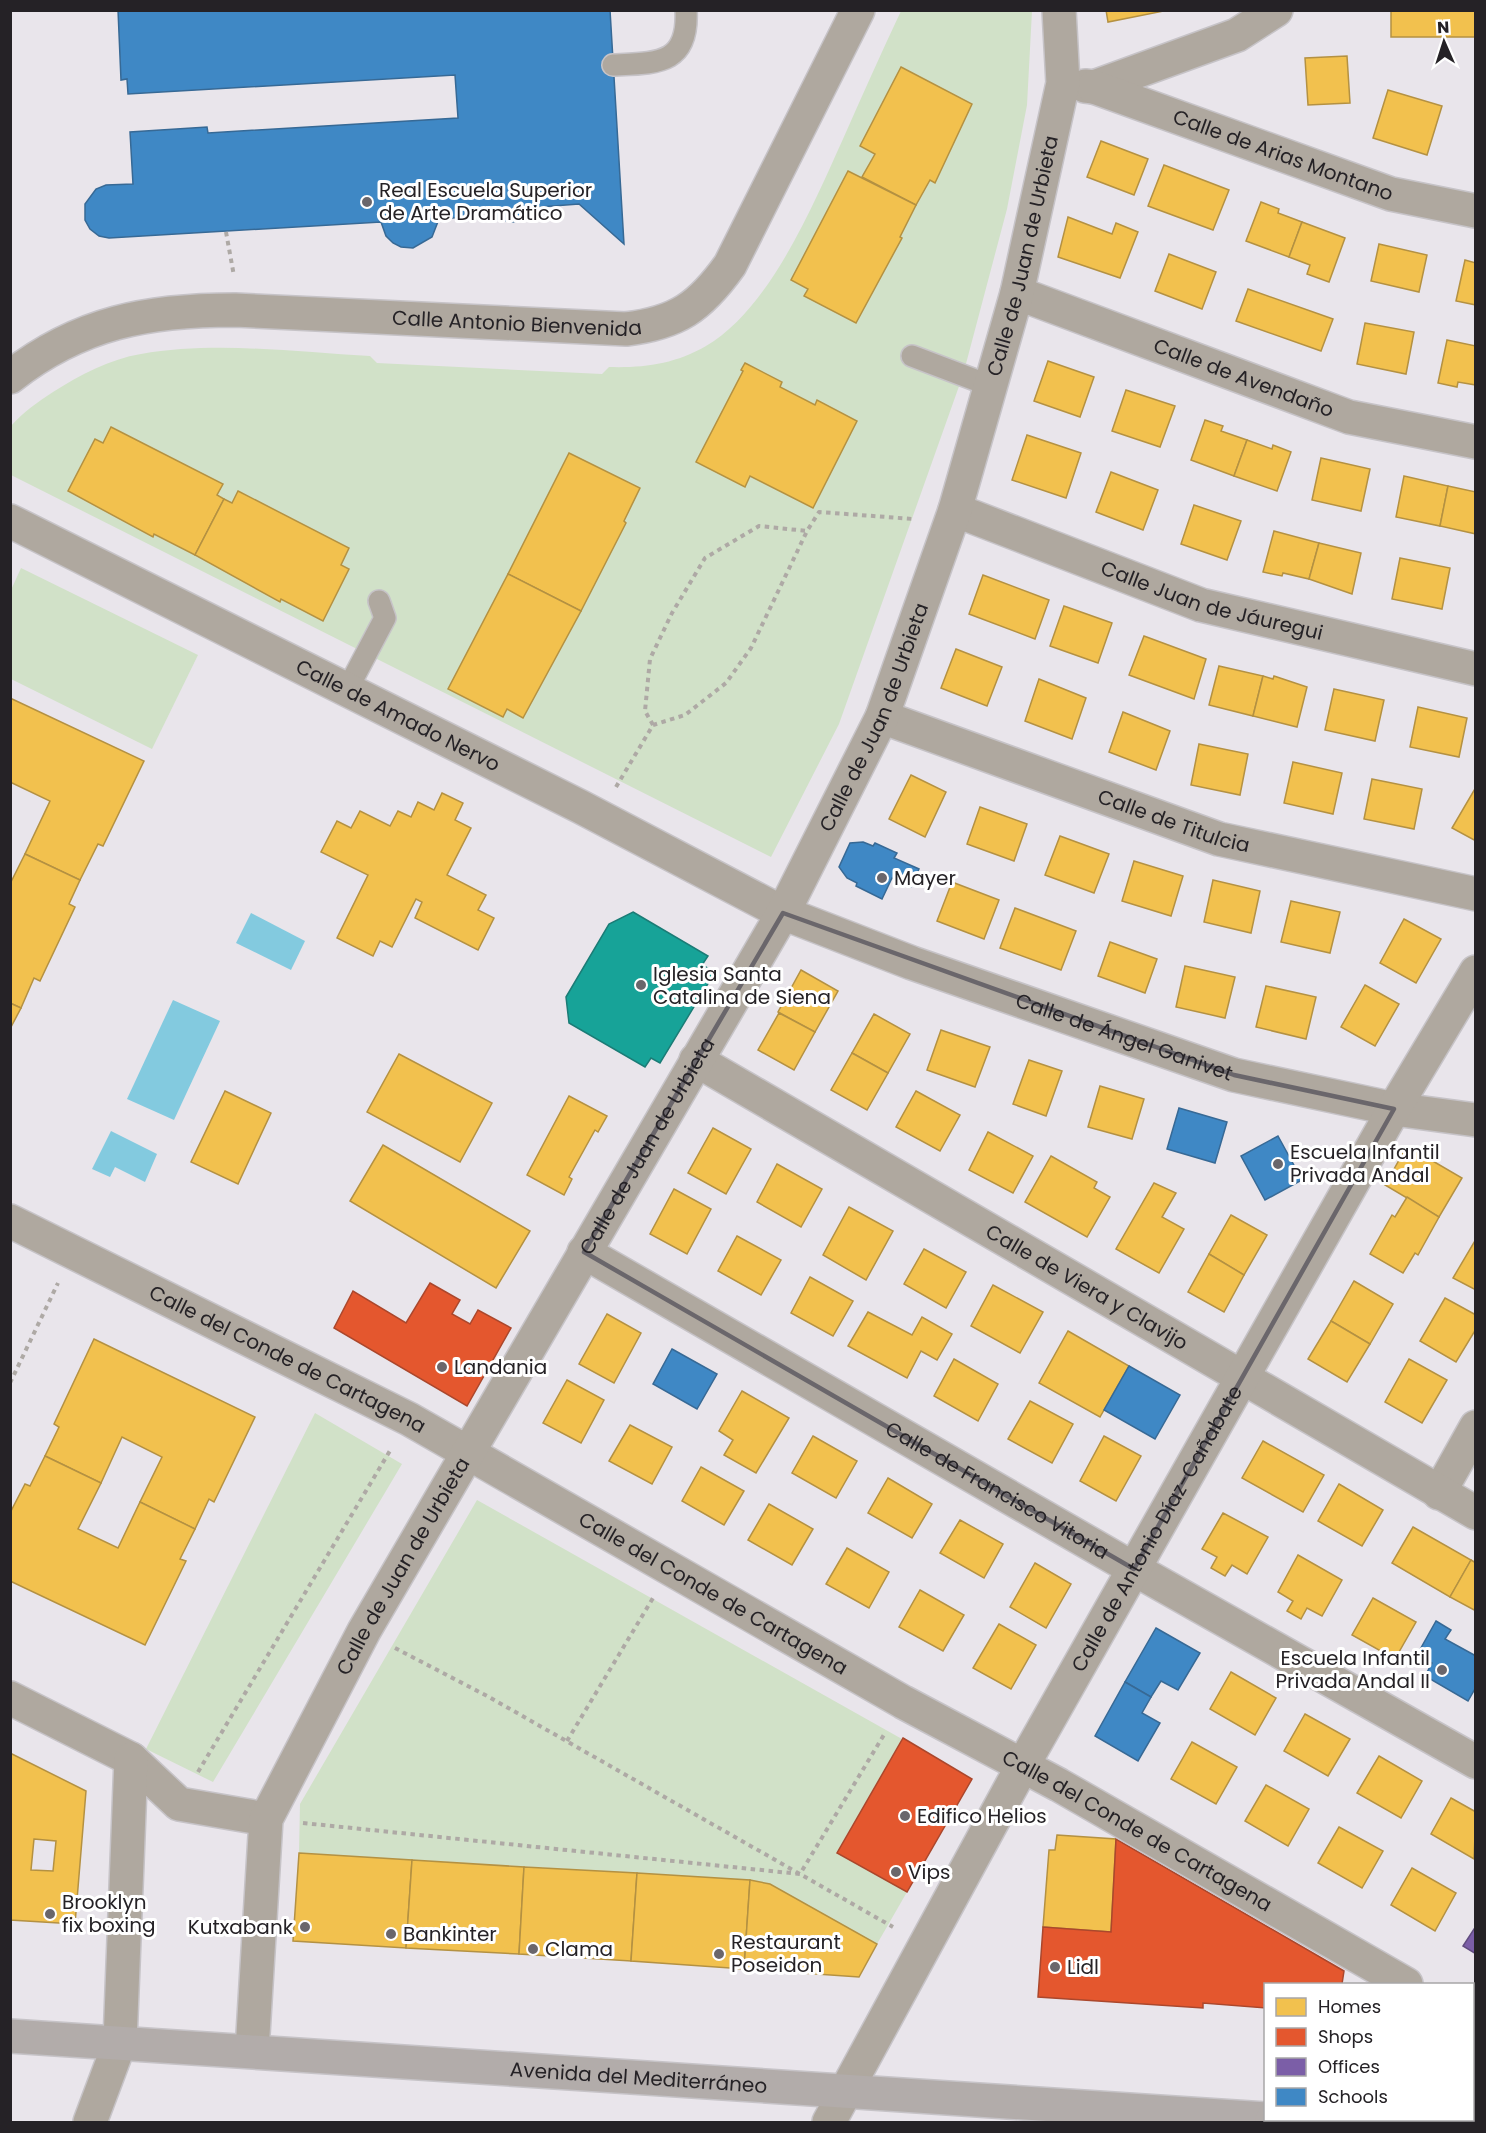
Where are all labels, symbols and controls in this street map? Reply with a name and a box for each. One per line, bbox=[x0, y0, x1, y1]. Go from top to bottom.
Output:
north arrow bbox=[1414, 12, 1474, 72]
text: N bbox=[1437, 16, 1450, 39]
street label: Calle de Arias Montano bbox=[1169, 103, 1397, 208]
street label: Calle de Juan de Urbieta bbox=[980, 133, 1065, 379]
place label: Real Escuela Superior de Arte Dramático bbox=[379, 176, 592, 227]
marker: Real Escuela Superior de Arte Dramático bbox=[360, 195, 374, 209]
street label: Calle Antonio Bienvenida bbox=[391, 304, 644, 343]
street label: Calle de Avendaño bbox=[1150, 331, 1338, 424]
street label: Calle Juan de Jáuregui bbox=[1097, 554, 1326, 647]
street label: Calle de Juan de Urbieta bbox=[812, 599, 935, 836]
street label: Calle de Amado Nervo bbox=[291, 652, 505, 778]
street label: Calle de Titulcia bbox=[1094, 782, 1252, 859]
place label: Mayer bbox=[894, 864, 956, 892]
marker: Mayer bbox=[875, 871, 889, 885]
place label: Iglesia Santa Catalina de Siena bbox=[653, 960, 831, 1011]
marker: Iglesia Santa Catalina de Siena bbox=[634, 978, 648, 992]
street label: Calle de Ángel Ganivet bbox=[1012, 986, 1237, 1087]
street label: Calle de Juan de Urbieta bbox=[573, 1032, 721, 1260]
place label: Escuela Infantil Privada Andal bbox=[1290, 1138, 1440, 1189]
marker: Escuela Infantil Privada Andal bbox=[1271, 1157, 1285, 1171]
street label: Calle de Viera y Clavijo bbox=[981, 1217, 1193, 1357]
street label: Calle del Conde de Cartagena bbox=[144, 1278, 431, 1440]
place label: Landania bbox=[454, 1353, 547, 1381]
marker: Landania bbox=[435, 1360, 449, 1374]
street label: Calle de Antonio Díaz-Cañabate bbox=[1065, 1380, 1249, 1677]
street label: Calle de Francisco Vitoria bbox=[880, 1415, 1114, 1566]
street label: Calle de Juan de Urbieta bbox=[329, 1452, 476, 1680]
street label: Calle del Conde de Cartagena bbox=[573, 1505, 853, 1681]
place label: Escuela Infantil Privada Andal II bbox=[1276, 1644, 1430, 1695]
marker: Escuela Infantil Privada Andal II bbox=[1435, 1663, 1449, 1677]
street label: Calle del Conde de Cartagena bbox=[997, 1743, 1277, 1918]
place label: Edifico Helios bbox=[917, 1802, 1047, 1830]
marker: Edifico Helios bbox=[898, 1809, 912, 1823]
place label: Vips bbox=[908, 1858, 950, 1886]
marker: Vips bbox=[889, 1865, 903, 1879]
place label: Brooklyn fix boxing bbox=[62, 1888, 156, 1939]
marker: Brooklyn fix boxing bbox=[43, 1907, 57, 1921]
place label: Kutxabank bbox=[188, 1913, 294, 1941]
marker: Kutxabank bbox=[298, 1920, 312, 1934]
place label: Bankinter bbox=[403, 1920, 497, 1948]
marker: Bankinter bbox=[384, 1927, 398, 1941]
place label: Restaurant Poseidon bbox=[731, 1928, 841, 1979]
place label: Clama bbox=[545, 1935, 613, 1963]
marker: Clama bbox=[526, 1942, 540, 1956]
marker: Restaurant Poseidon bbox=[712, 1947, 726, 1961]
place label: Lidl bbox=[1067, 1953, 1099, 1981]
marker: Lidl bbox=[1048, 1960, 1062, 1974]
legend bbox=[1264, 1983, 1474, 2121]
text: Homes bbox=[1318, 1994, 1381, 2019]
text: Shops bbox=[1318, 2024, 1373, 2049]
text: Offices bbox=[1318, 2054, 1380, 2079]
street label: Avenida del Mediterráneo bbox=[509, 2055, 768, 2100]
text: Schools bbox=[1318, 2084, 1388, 2109]

